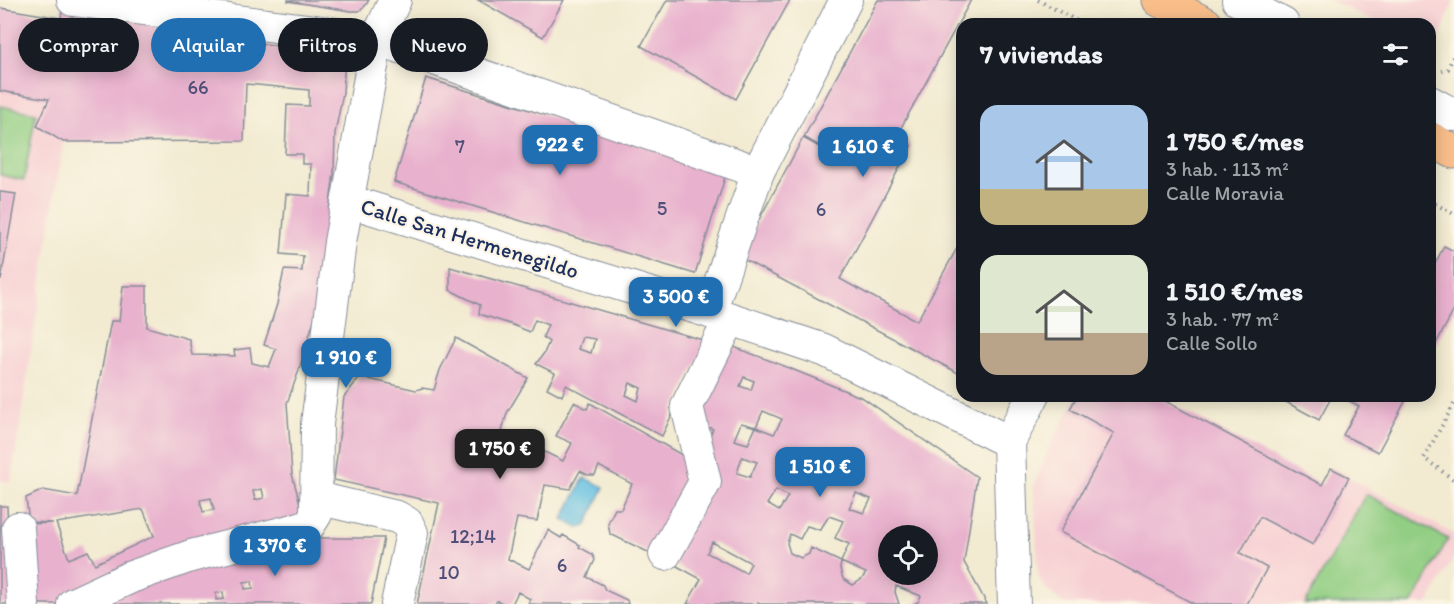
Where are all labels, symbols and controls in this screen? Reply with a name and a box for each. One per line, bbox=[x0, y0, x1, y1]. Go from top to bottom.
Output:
chip: Comprar bbox=[18, 18, 139, 72]
chip: Alquilar bbox=[151, 18, 266, 72]
chip: Filtros bbox=[278, 18, 378, 72]
chip: Nuevo bbox=[390, 18, 488, 72]
text: 7 viviendas bbox=[980, 38, 1103, 70]
icon: filters bbox=[1379, 38, 1412, 71]
house number: 66 bbox=[187, 75, 209, 99]
pin: 922 € bbox=[518, 125, 602, 176]
text: 1 750 €/mes bbox=[1166, 125, 1304, 157]
pin: 1 610 € bbox=[808, 127, 918, 178]
icon: home bbox=[1028, 129, 1100, 201]
text: 922 € bbox=[536, 132, 584, 156]
house number: 7 bbox=[455, 134, 465, 158]
text: 1 610 € bbox=[832, 134, 894, 158]
text: 3 hab. · 113 m² bbox=[1166, 157, 1289, 181]
text: Calle Moravia bbox=[1166, 181, 1284, 205]
street label: Calle San Hermenegildo bbox=[358, 192, 582, 285]
house number: 5 bbox=[657, 196, 667, 220]
house number: 6 bbox=[816, 197, 826, 221]
text: 1 510 €/mes bbox=[1166, 275, 1303, 307]
pin: 3 500 € bbox=[621, 277, 731, 328]
icon: home bbox=[1028, 279, 1100, 351]
text: 3 500 € bbox=[643, 284, 709, 308]
text: 3 hab. · 77 m² bbox=[1166, 307, 1279, 331]
text: Calle Sollo bbox=[1166, 331, 1258, 355]
pin: 1 910 € bbox=[291, 338, 401, 389]
text: 1 910 € bbox=[315, 345, 377, 369]
pin: 1 750 € bbox=[445, 429, 555, 480]
text: 1 750 € bbox=[469, 436, 531, 460]
pin: 1 510 € bbox=[765, 447, 875, 498]
text: 1 510 € bbox=[789, 454, 851, 478]
house number: 12;14 bbox=[450, 524, 496, 548]
map controls bbox=[878, 525, 938, 585]
button: locate bbox=[878, 525, 938, 585]
pin: 1 370 € bbox=[220, 526, 330, 577]
text: 1 370 € bbox=[244, 533, 306, 557]
house number: 6 bbox=[557, 553, 567, 577]
house number: 10 bbox=[438, 560, 460, 584]

